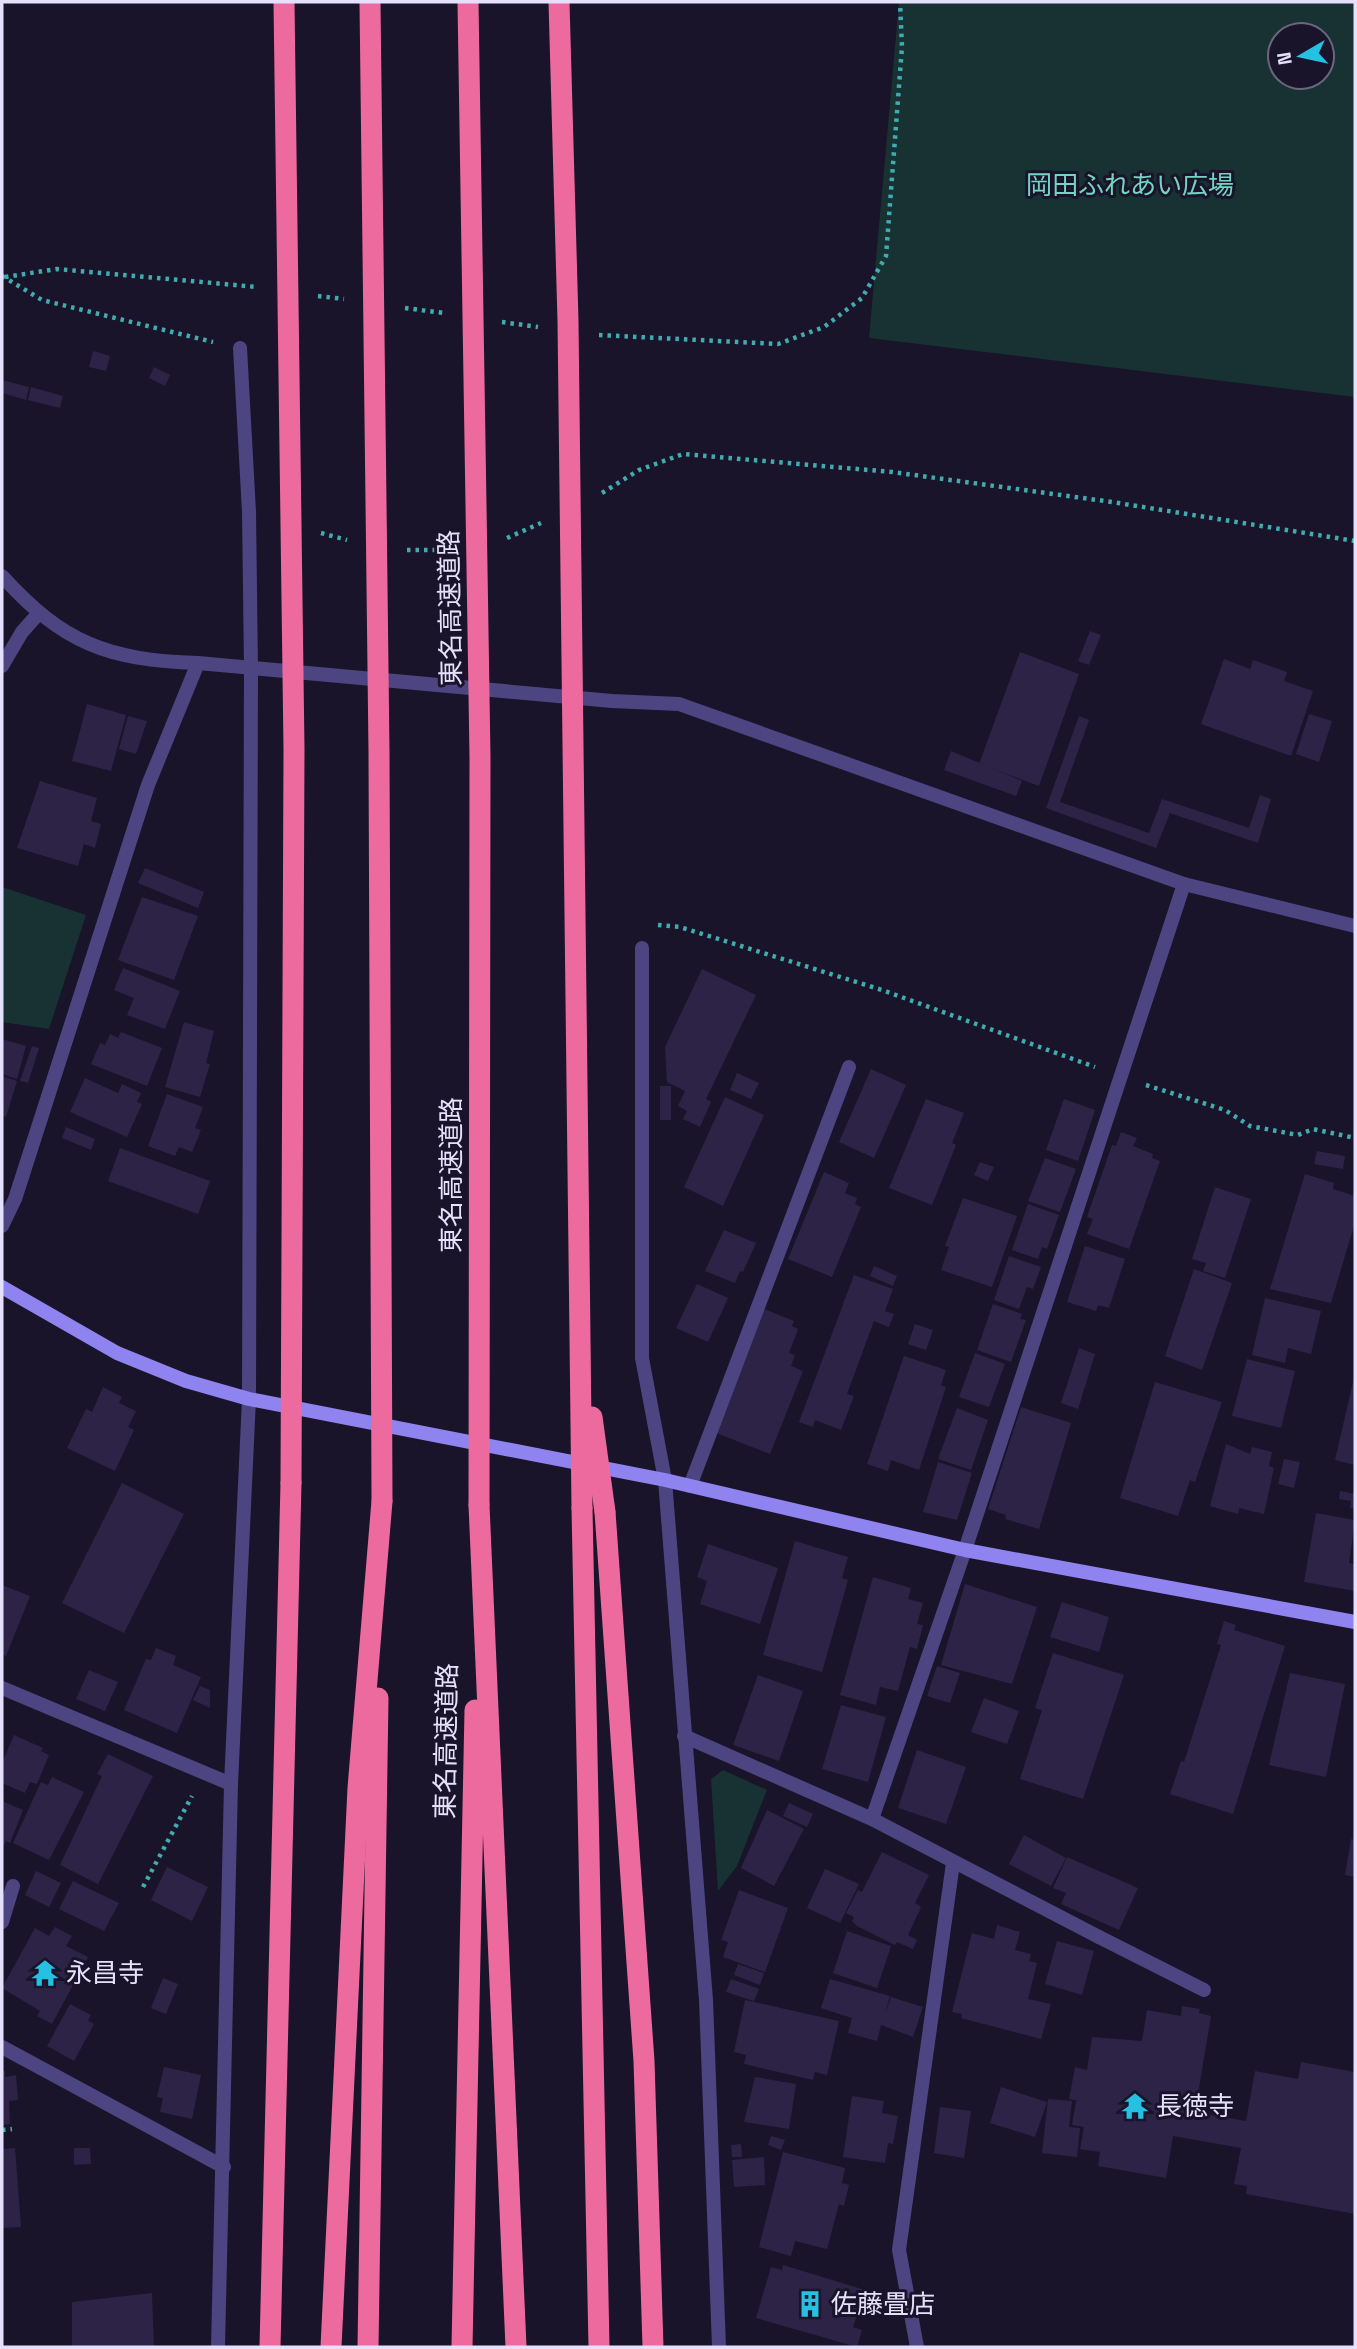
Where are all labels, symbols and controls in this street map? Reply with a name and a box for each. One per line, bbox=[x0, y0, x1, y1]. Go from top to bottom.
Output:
north arrow bbox=[1266, 21, 1336, 91]
text: N bbox=[1271, 50, 1298, 67]
park label: 岡田ふれあい広場 bbox=[1026, 168, 1234, 202]
street label: 東名高速道路 bbox=[432, 530, 468, 686]
street label: 東名高速道路 bbox=[434, 1097, 468, 1253]
street label: 東名高速道路 bbox=[428, 1663, 464, 1819]
place label: 永昌寺 bbox=[66, 1956, 144, 1990]
temple icon: 永昌寺 bbox=[30, 1958, 60, 1988]
place label: 長徳寺 bbox=[1156, 2089, 1234, 2123]
temple icon: 長徳寺 bbox=[1120, 2091, 1150, 2121]
place label: 佐藤畳店 bbox=[831, 2287, 935, 2321]
building icon: 佐藤畳店 bbox=[795, 2289, 825, 2319]

